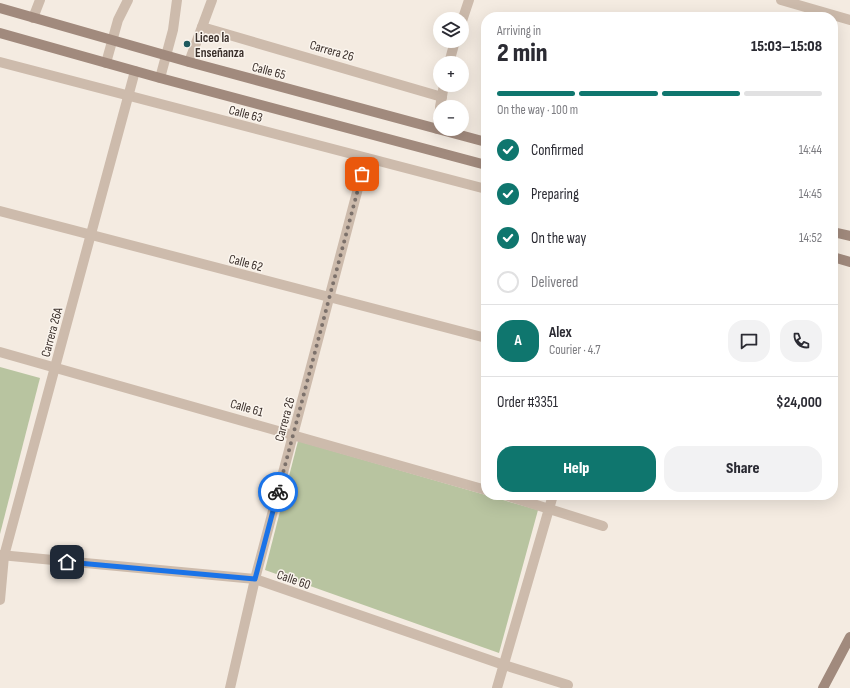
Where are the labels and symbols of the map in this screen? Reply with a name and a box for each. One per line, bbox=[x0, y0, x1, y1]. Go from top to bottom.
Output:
place label: Liceo la Enseñanza bbox=[195, 30, 244, 61]
street label: Carrera 26 bbox=[308, 37, 356, 65]
marker: Liceo la Enseñanza bbox=[182, 39, 192, 49]
street label: Calle 65 bbox=[250, 59, 287, 83]
street label: Calle 63 bbox=[227, 102, 264, 126]
pin bbox=[345, 157, 379, 191]
street label: Calle 62 bbox=[227, 251, 264, 275]
street label: Carrera 26A bbox=[38, 305, 66, 359]
street label: Carrera 26 bbox=[271, 395, 299, 443]
street label: Calle 61 bbox=[228, 396, 265, 420]
courier bbox=[258, 472, 298, 512]
pin bbox=[50, 545, 84, 579]
street label: Calle 60 bbox=[275, 567, 313, 593]

